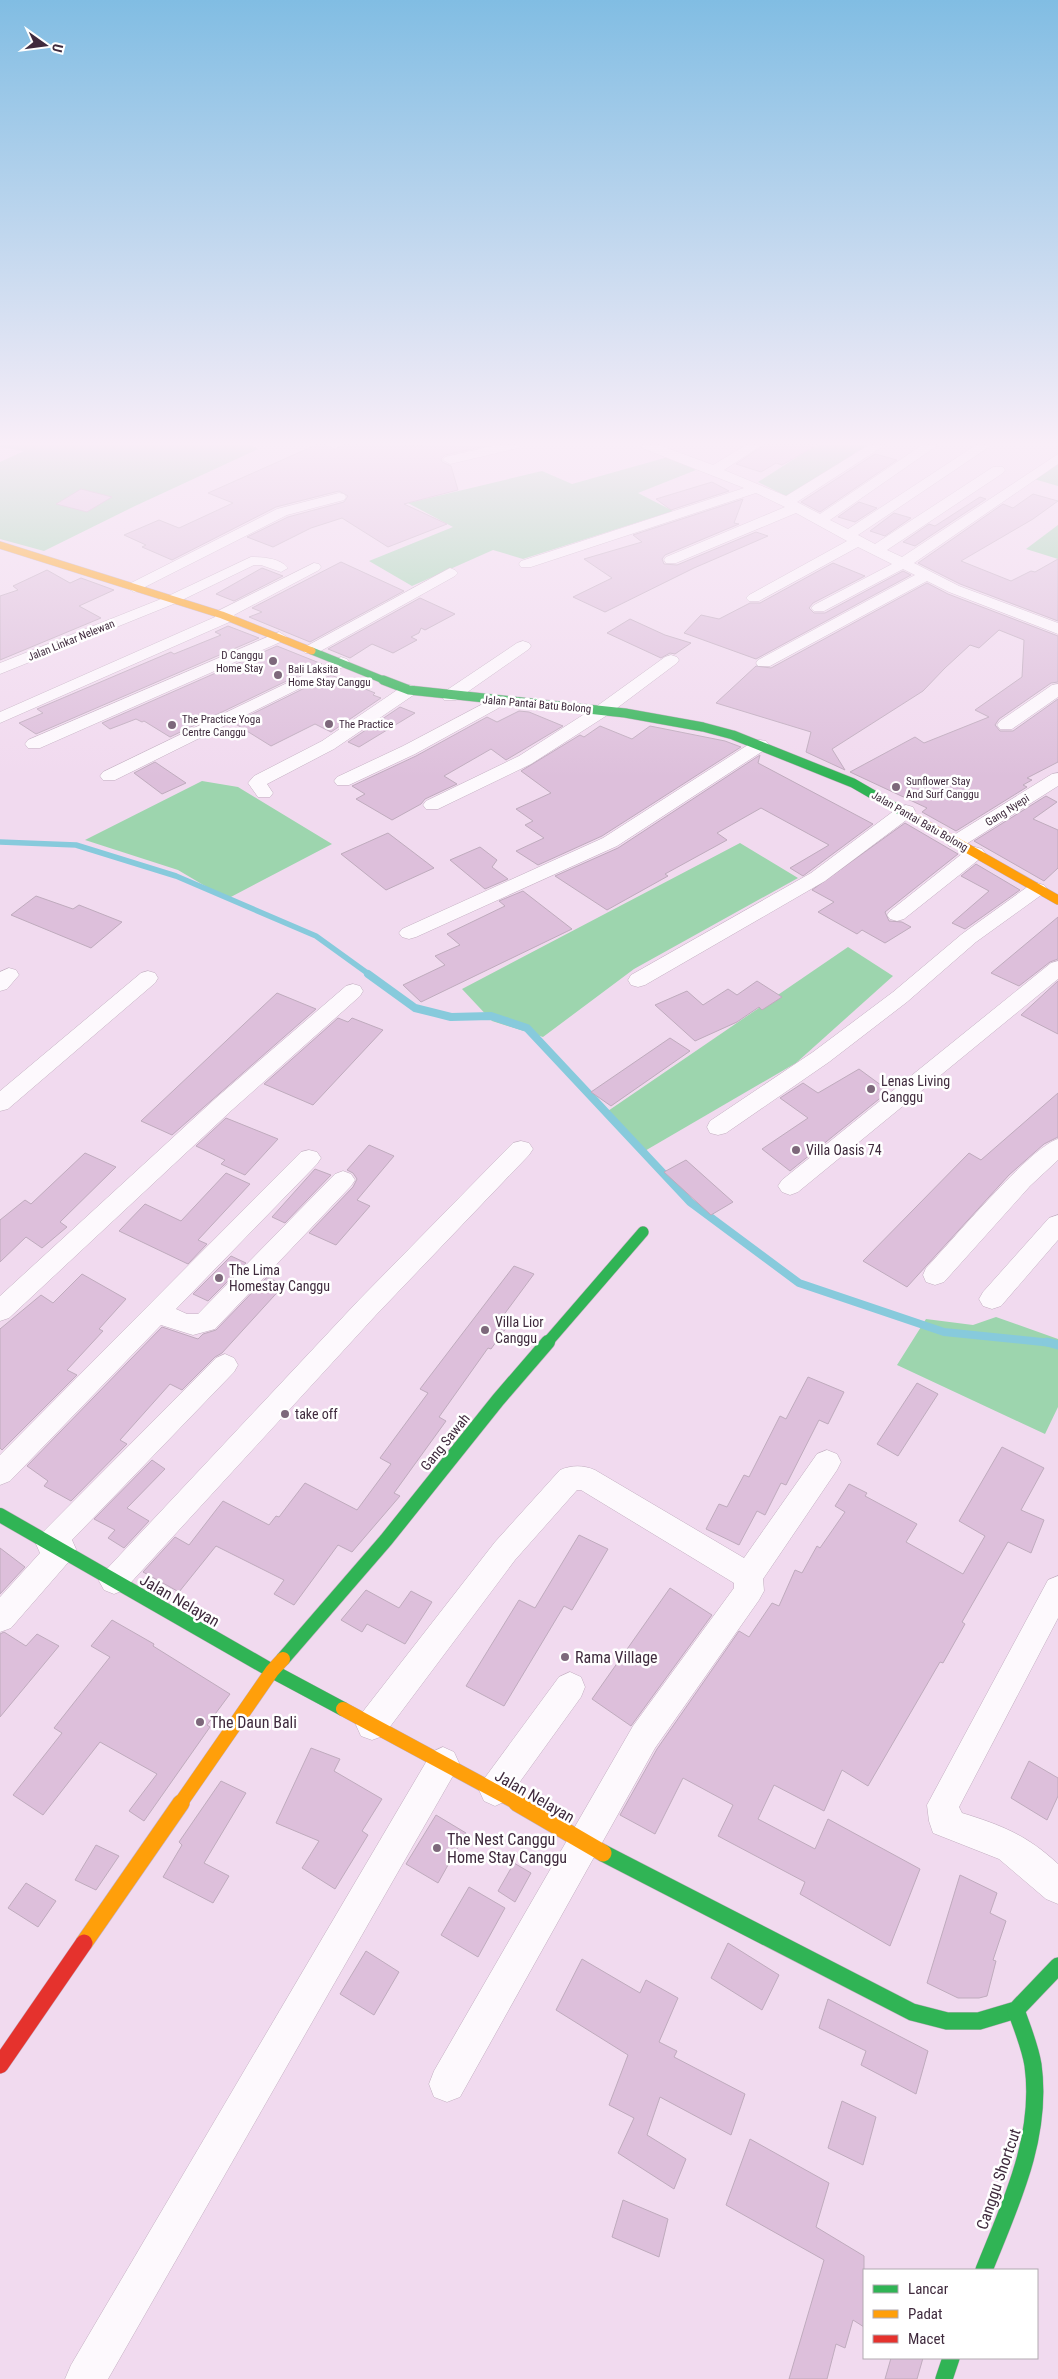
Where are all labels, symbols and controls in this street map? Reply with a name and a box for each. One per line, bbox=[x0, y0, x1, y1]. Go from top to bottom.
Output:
north arrow bbox=[20, 20, 70, 70]
text: U bbox=[49, 42, 66, 54]
street label: Jalan Linkar Nelewan bbox=[26, 617, 117, 664]
place label: D Canggu Home Stay bbox=[216, 649, 263, 675]
marker: D Canggu Home Stay bbox=[267, 655, 279, 667]
place label: Bali Laksita Home Stay Canggu bbox=[288, 663, 371, 689]
marker: Bali Laksita Home Stay Canggu bbox=[272, 669, 284, 681]
street label: Jalan Pantai Batu Bolong bbox=[482, 693, 592, 716]
place label: The Practice Yoga Centre Canggu bbox=[182, 713, 260, 739]
marker: The Practice bbox=[323, 718, 335, 730]
place label: The Practice bbox=[339, 718, 393, 731]
marker: The Practice Yoga Centre Canggu bbox=[166, 719, 178, 731]
place label: Sunflower Stay And Surf Canggu bbox=[906, 775, 979, 801]
marker: Sunflower Stay And Surf Canggu bbox=[890, 781, 902, 793]
street label: Jalan Pantai Batu Bolong bbox=[869, 789, 970, 854]
street label: Gang Nyepi bbox=[983, 792, 1032, 829]
place label: Lenas Living Canggu bbox=[881, 1073, 950, 1105]
marker: Lenas Living Canggu bbox=[865, 1083, 877, 1095]
place label: Villa Oasis 74 bbox=[806, 1142, 882, 1158]
marker: Villa Oasis 74 bbox=[790, 1144, 802, 1156]
place label: The Lima Homestay Canggu bbox=[229, 1262, 330, 1294]
marker: The Lima Homestay Canggu bbox=[213, 1272, 225, 1284]
place label: Villa Lior Canggu bbox=[495, 1314, 544, 1346]
marker: Villa Lior Canggu bbox=[479, 1324, 491, 1336]
place label: take off bbox=[295, 1406, 338, 1422]
marker: take off bbox=[279, 1408, 291, 1420]
street label: Gang Sawah bbox=[417, 1410, 473, 1474]
street label: Jalan Nelayan bbox=[137, 1570, 223, 1631]
place label: Rama Village bbox=[575, 1648, 658, 1667]
marker: Rama Village bbox=[559, 1651, 571, 1663]
place label: The Daun Bali bbox=[210, 1713, 297, 1732]
marker: The Daun Bali bbox=[194, 1716, 206, 1728]
street label: Jalan Nelayan bbox=[492, 1766, 578, 1827]
place label: The Nest Canggu Home Stay Canggu bbox=[447, 1830, 567, 1867]
marker: The Nest Canggu Home Stay Canggu bbox=[431, 1842, 443, 1854]
street label: Canggu Shortcut bbox=[972, 2126, 1025, 2232]
legend bbox=[863, 2269, 1038, 2359]
text: Lancar bbox=[908, 2280, 949, 2298]
text: Padat bbox=[908, 2305, 942, 2323]
text: Macet bbox=[908, 2330, 945, 2348]

